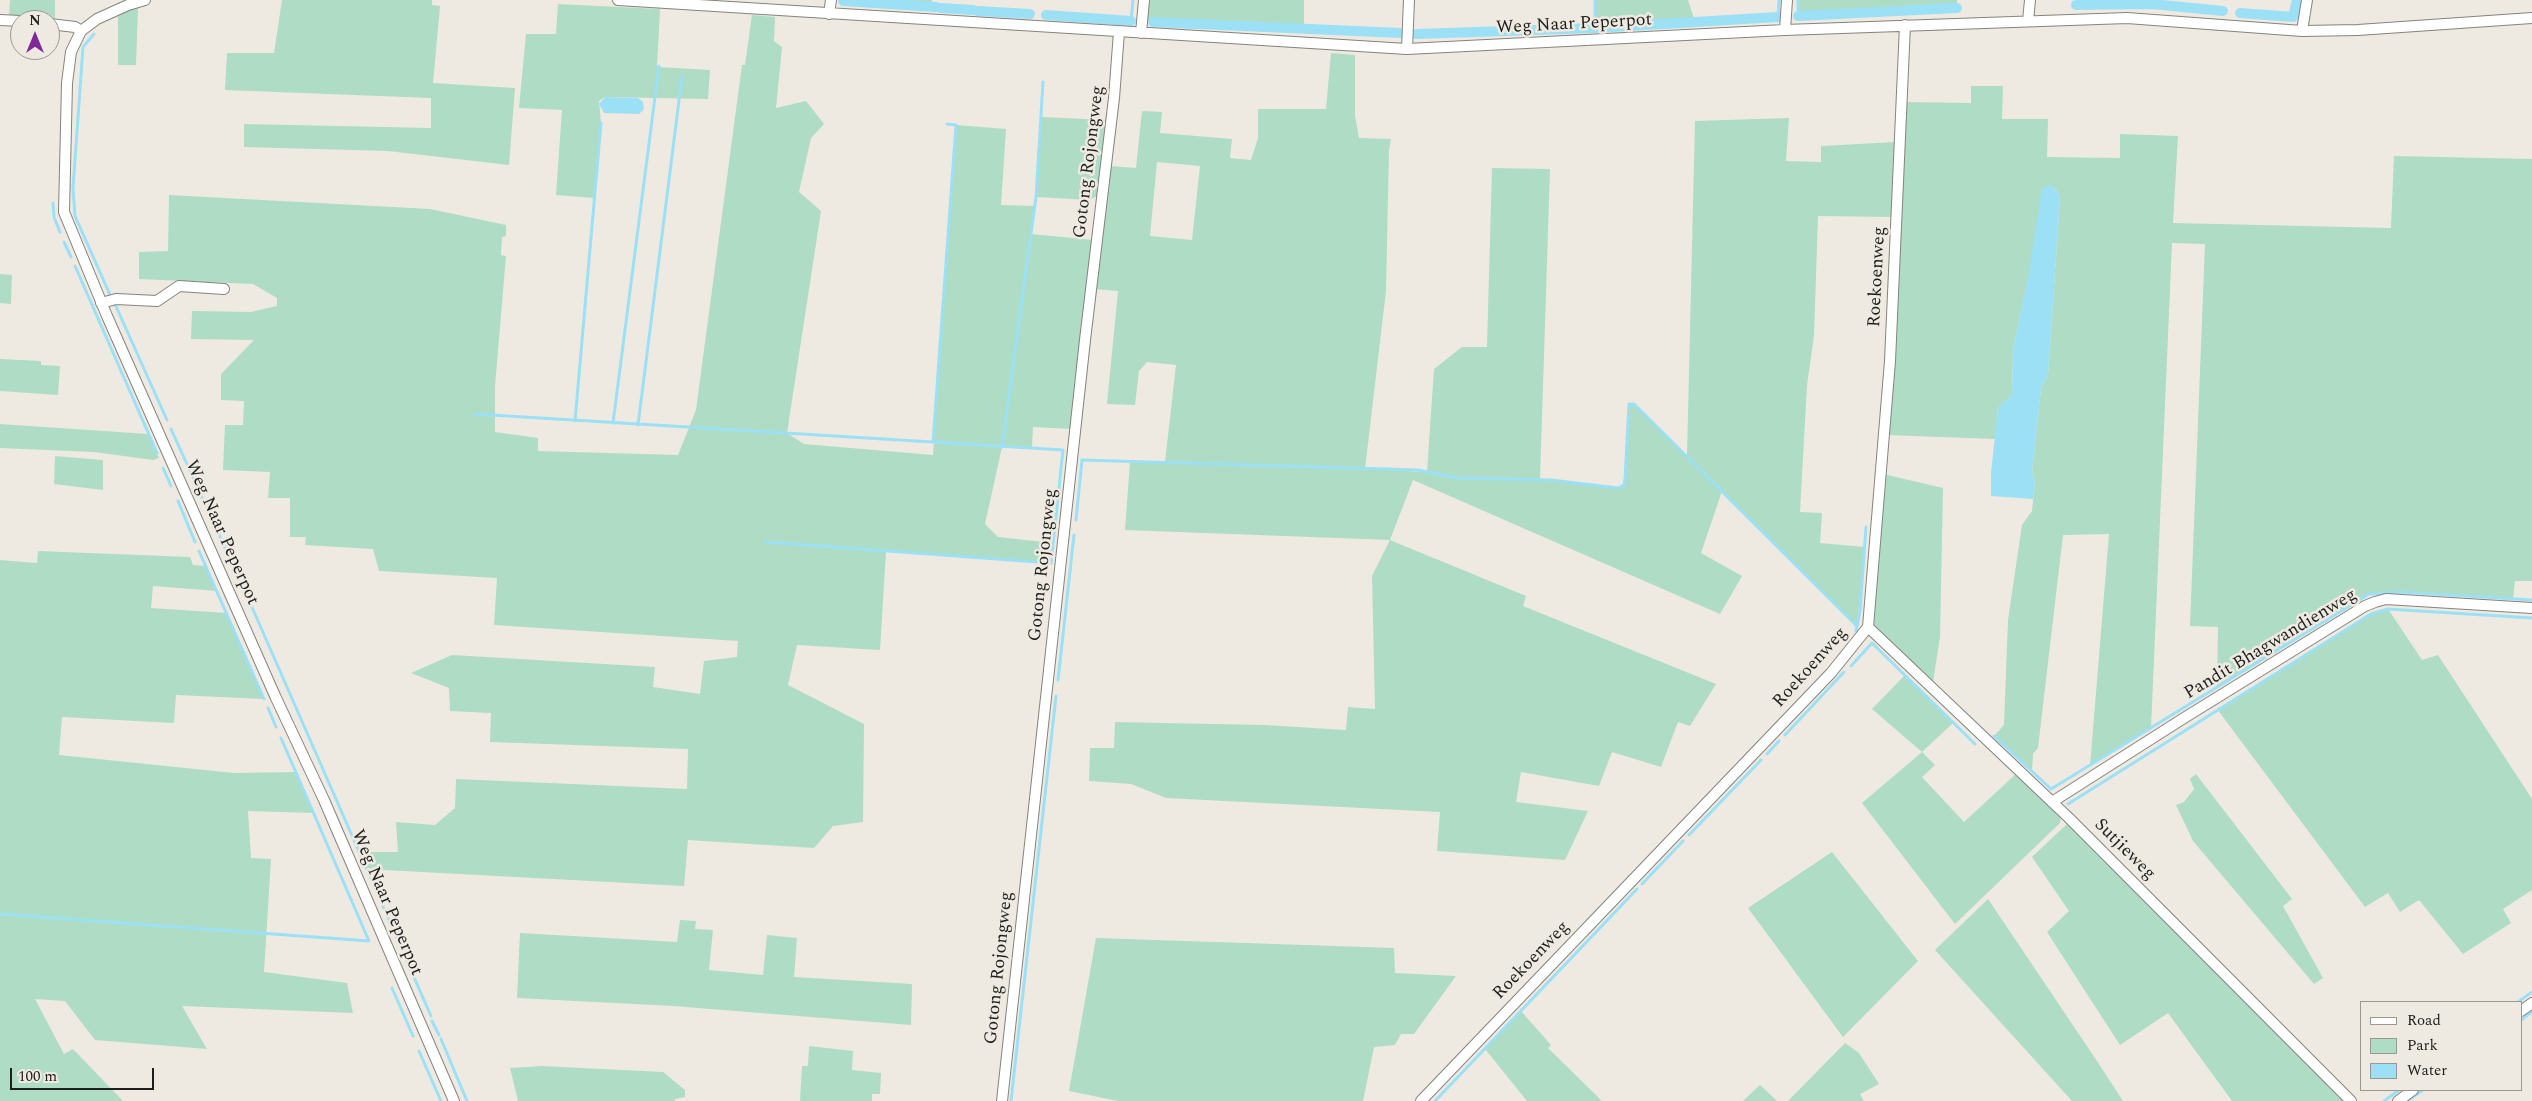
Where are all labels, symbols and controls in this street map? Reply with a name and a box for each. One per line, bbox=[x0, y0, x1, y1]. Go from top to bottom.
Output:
north arrow bbox=[10, 10, 60, 60]
text: N bbox=[29, 10, 41, 31]
street label: Weg Naar Peperpot bbox=[1495, 10, 1653, 40]
street label: Gotong Rojongweg bbox=[1070, 84, 1110, 240]
street label: Roekoenweg bbox=[1865, 226, 1891, 328]
street label: Weg Naar Peperpot bbox=[179, 457, 263, 609]
street label: Gotong Rojongweg bbox=[1025, 487, 1063, 643]
street label: Pandit Bhagwandienweg bbox=[2181, 585, 2361, 705]
street label: Roekoenweg bbox=[1769, 623, 1853, 713]
street label: Sutjieweg bbox=[2089, 815, 2159, 885]
street label: Weg Naar Peperpot bbox=[346, 827, 426, 979]
street label: Gotong Rojongweg bbox=[981, 890, 1019, 1046]
street label: Roekoenweg bbox=[1489, 917, 1575, 1005]
legend bbox=[2360, 1001, 2522, 1091]
text: Road bbox=[2407, 1009, 2441, 1032]
text: Park bbox=[2407, 1034, 2438, 1057]
scale bar bbox=[12, 1058, 156, 1090]
text: Water bbox=[2407, 1059, 2447, 1082]
text: 100 m bbox=[18, 1065, 57, 1088]

